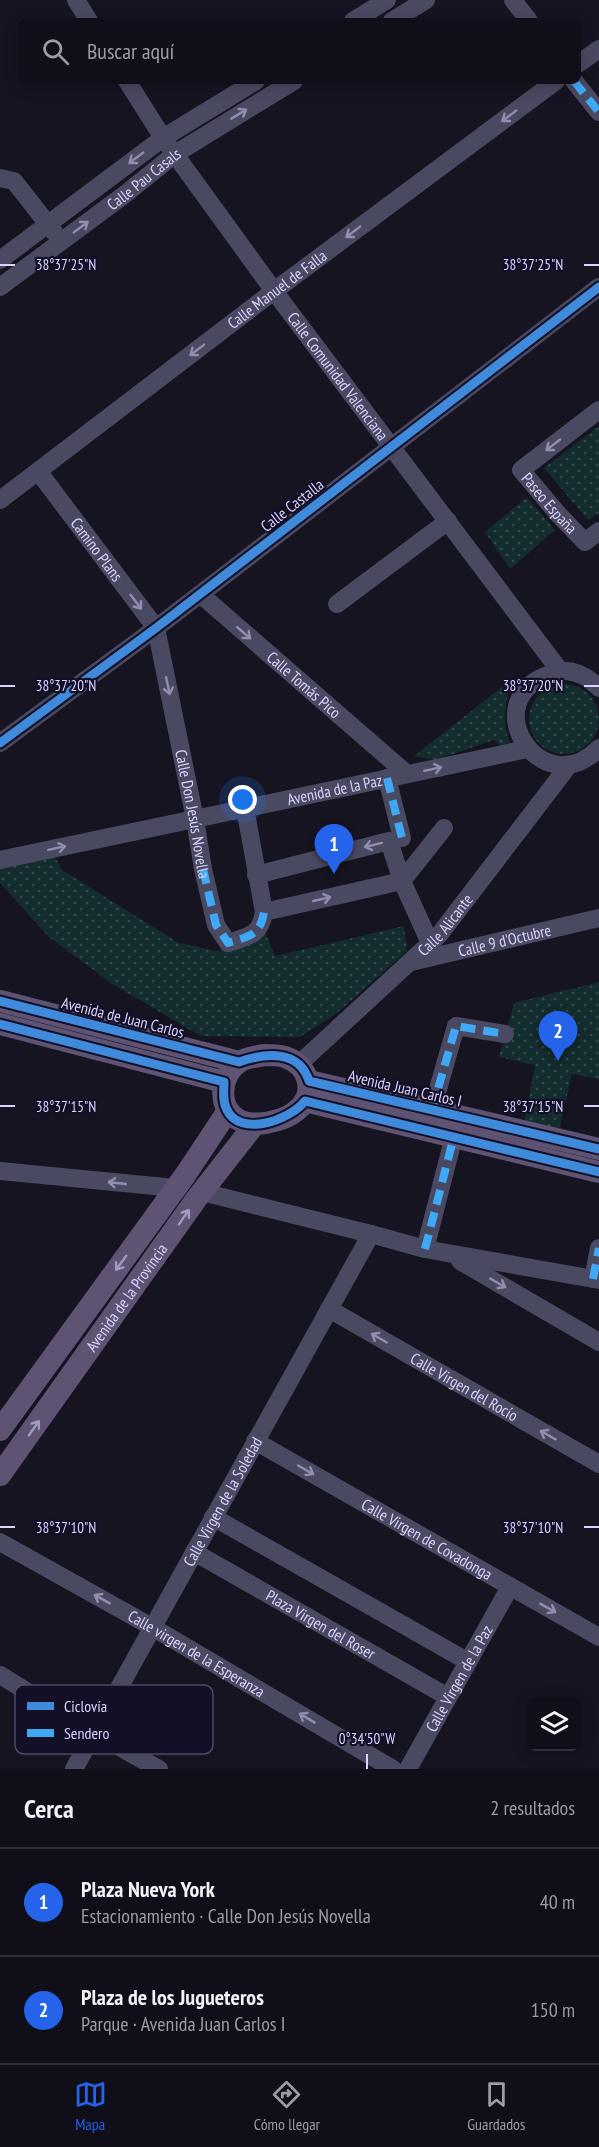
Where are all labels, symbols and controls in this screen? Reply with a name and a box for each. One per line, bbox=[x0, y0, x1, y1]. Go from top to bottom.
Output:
search box bbox=[18, 18, 581, 84]
icon: search bbox=[39, 35, 72, 68]
text: Buscar aquí bbox=[87, 37, 174, 65]
one-way arrow bbox=[230, 108, 247, 120]
one-way arrow bbox=[501, 110, 517, 122]
street label: Calle Pau Casals bbox=[103, 143, 184, 214]
one-way arrow bbox=[129, 152, 145, 164]
one-way arrow bbox=[72, 221, 88, 233]
one-way arrow bbox=[345, 226, 361, 239]
street label: Calle Manuel de Falla bbox=[223, 245, 330, 333]
text: 38°37'25"N bbox=[36, 255, 96, 274]
text: 38°37'25"N bbox=[503, 255, 563, 274]
street label: Calle Comunidad Valenciana bbox=[283, 308, 393, 444]
one-way arrow bbox=[189, 343, 205, 356]
one-way arrow bbox=[545, 439, 561, 452]
street label: Paseo España bbox=[517, 468, 581, 538]
street label: Calle Castalla bbox=[256, 474, 328, 536]
street label: Camino Plans bbox=[66, 514, 127, 585]
one-way arrow bbox=[130, 593, 142, 609]
one-way arrow bbox=[236, 626, 251, 640]
street label: Calle Tomás Pico bbox=[263, 647, 345, 722]
one-way arrow bbox=[163, 675, 174, 695]
text: 38°37'20"N bbox=[36, 676, 96, 695]
text: 38°37'20"N bbox=[503, 676, 563, 695]
street label: Calle Don Jesús Novella bbox=[171, 748, 215, 880]
one-way arrow bbox=[423, 763, 442, 774]
street label: Avenida de la Paz bbox=[285, 770, 384, 809]
your location bbox=[228, 785, 257, 814]
pin: 1 bbox=[314, 824, 354, 874]
one-way arrow bbox=[364, 839, 383, 851]
one-way arrow bbox=[48, 842, 67, 854]
street label: Calle Alicante bbox=[413, 890, 477, 960]
one-way arrow bbox=[312, 892, 331, 904]
street label: Calle 9 d'Octubre bbox=[456, 920, 553, 961]
street label: Avenida de Juan Carlos bbox=[60, 992, 186, 1042]
pin: 2 bbox=[538, 1012, 578, 1061]
street label: Avenida Juan Carlos I bbox=[346, 1065, 464, 1111]
text: 38°37'15"N bbox=[36, 1097, 96, 1116]
text: 38°37'15"N bbox=[503, 1097, 563, 1116]
one-way arrow bbox=[107, 1177, 127, 1188]
one-way arrow bbox=[177, 1210, 190, 1226]
street label: Avenida de la Provincia bbox=[81, 1239, 172, 1355]
one-way arrow bbox=[115, 1254, 127, 1270]
one-way arrow bbox=[489, 1278, 506, 1290]
one-way arrow bbox=[371, 1332, 388, 1344]
street label: Calle Virgen del Rocío bbox=[407, 1348, 522, 1425]
one-way arrow bbox=[28, 1420, 40, 1436]
one-way arrow bbox=[540, 1429, 557, 1441]
street label: Calle Virgen de la Soledad bbox=[179, 1433, 266, 1570]
one-way arrow bbox=[297, 1464, 314, 1476]
street label: Calle Virgen de Covadonga bbox=[358, 1494, 496, 1584]
text: 38°37'10"N bbox=[36, 1518, 96, 1537]
text: 38°37'10"N bbox=[503, 1518, 563, 1537]
street label: Plaza Virgen del Roser bbox=[262, 1585, 380, 1664]
one-way arrow bbox=[94, 1593, 111, 1605]
one-way arrow bbox=[539, 1602, 556, 1614]
street label: Calle virgen de la Esperanza bbox=[125, 1606, 269, 1701]
street label: Calle Virgen de la Paz bbox=[421, 1621, 497, 1735]
legend bbox=[15, 1685, 213, 1754]
text: Ciclovía bbox=[64, 1696, 107, 1716]
map controls bbox=[527, 1697, 581, 1751]
button: layers bbox=[527, 1697, 581, 1751]
one-way arrow bbox=[299, 1712, 316, 1724]
text: Sendero bbox=[64, 1723, 109, 1743]
text: 0°34'50"W bbox=[339, 1729, 395, 1748]
text: Cerca bbox=[24, 1792, 74, 1825]
text: 2 resultados bbox=[490, 1795, 575, 1821]
text: Plaza Nueva York bbox=[81, 1875, 215, 1903]
text: 1 bbox=[39, 1889, 48, 1915]
text: 40 m bbox=[540, 1889, 575, 1915]
text: Estacionamiento · Calle Don Jesús Novella bbox=[81, 1903, 371, 1929]
text: Plaza de los Jugueteros bbox=[81, 1983, 264, 2011]
text: 2 bbox=[39, 1997, 48, 2023]
text: 150 m bbox=[531, 1997, 575, 2023]
text: Parque · Avenida Juan Carlos I bbox=[81, 2011, 285, 2037]
tab: Mapa bbox=[74, 2078, 107, 2134]
tab: Cómo llegar bbox=[254, 2078, 320, 2134]
tab: Guardados bbox=[467, 2078, 525, 2134]

